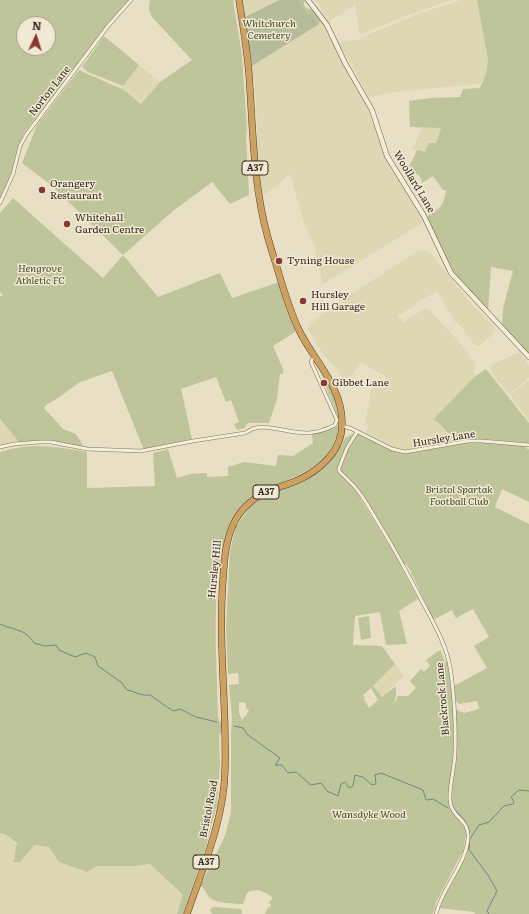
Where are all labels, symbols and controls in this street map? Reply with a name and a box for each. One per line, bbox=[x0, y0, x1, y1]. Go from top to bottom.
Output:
north arrow bbox=[16, 16, 56, 56]
text: N bbox=[32, 17, 42, 33]
park label: Whitchurch Cemetery bbox=[242, 18, 296, 42]
street label: Norton Lane bbox=[27, 64, 73, 118]
street label: Woollard Lane bbox=[391, 149, 437, 215]
road number: A37 bbox=[242, 161, 268, 175]
place label: Orangery Restaurant bbox=[50, 178, 102, 202]
marker: Orangery Restaurant bbox=[37, 185, 47, 195]
place label: Whitehall Garden Centre bbox=[75, 212, 144, 236]
marker: Whitehall Garden Centre bbox=[62, 219, 72, 229]
place label: Tyning House bbox=[287, 255, 354, 267]
marker: Tyning House bbox=[274, 256, 284, 266]
park label: Hengrove Athletic FC bbox=[15, 263, 65, 286]
place label: Hursley Hill Garage bbox=[311, 289, 365, 312]
marker: Hursley Hill Garage bbox=[298, 296, 308, 306]
place label: Gibbet Lane bbox=[332, 377, 389, 389]
marker: Gibbet Lane bbox=[319, 378, 329, 388]
street label: Hursley Lane bbox=[412, 428, 476, 450]
park label: Bristol Spartak Football Club bbox=[425, 484, 493, 508]
road number: A37 bbox=[253, 485, 279, 499]
street label: Hursley Hill bbox=[206, 539, 224, 599]
street label: Blackrock Lane bbox=[434, 662, 452, 736]
street label: Bristol Road bbox=[198, 779, 220, 839]
park label: Wansdyke Wood bbox=[332, 809, 406, 821]
road number: A37 bbox=[193, 855, 219, 869]

